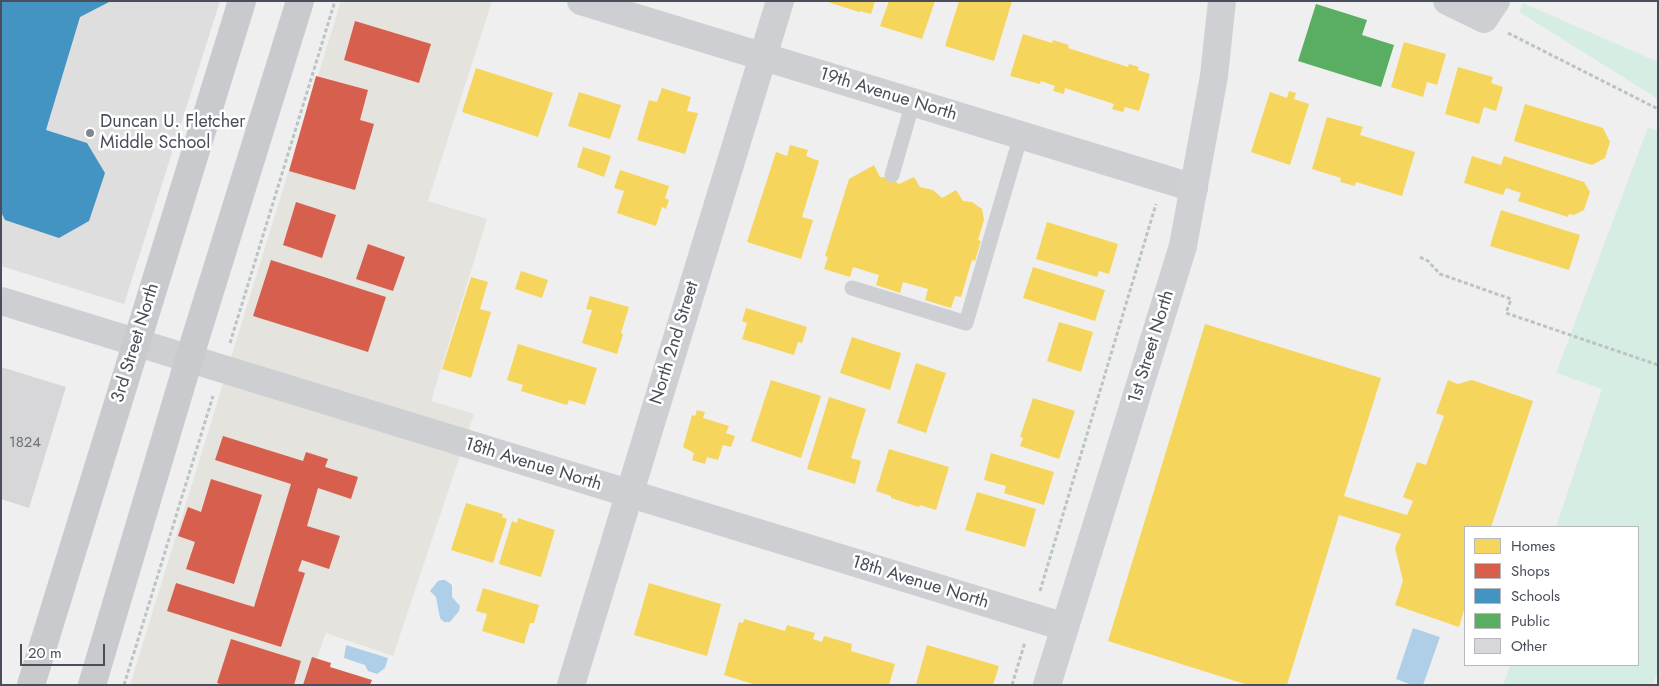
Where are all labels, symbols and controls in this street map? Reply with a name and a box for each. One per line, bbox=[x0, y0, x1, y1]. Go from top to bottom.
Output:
street label: 19th Avenue North bbox=[817, 64, 959, 126]
place label: Duncan U. Fletcher Middle School bbox=[100, 112, 246, 154]
marker: Duncan U. Fletcher Middle School bbox=[84, 127, 96, 139]
street label: North 2nd Street bbox=[646, 279, 704, 407]
street label: 3rd Street North bbox=[108, 281, 164, 405]
street label: 1st Street North bbox=[1125, 288, 1179, 406]
house number: 1824 bbox=[9, 434, 41, 452]
street label: 18th Avenue North bbox=[462, 434, 604, 496]
legend bbox=[1464, 526, 1639, 666]
text: Homes bbox=[1511, 535, 1555, 557]
street label: 18th Avenue North bbox=[849, 552, 991, 614]
text: Shops bbox=[1511, 560, 1550, 582]
text: Schools bbox=[1511, 585, 1560, 607]
text: Public bbox=[1511, 610, 1550, 632]
scale bar bbox=[22, 634, 108, 666]
text: Other bbox=[1511, 635, 1547, 657]
text: 20 m bbox=[28, 642, 62, 664]

